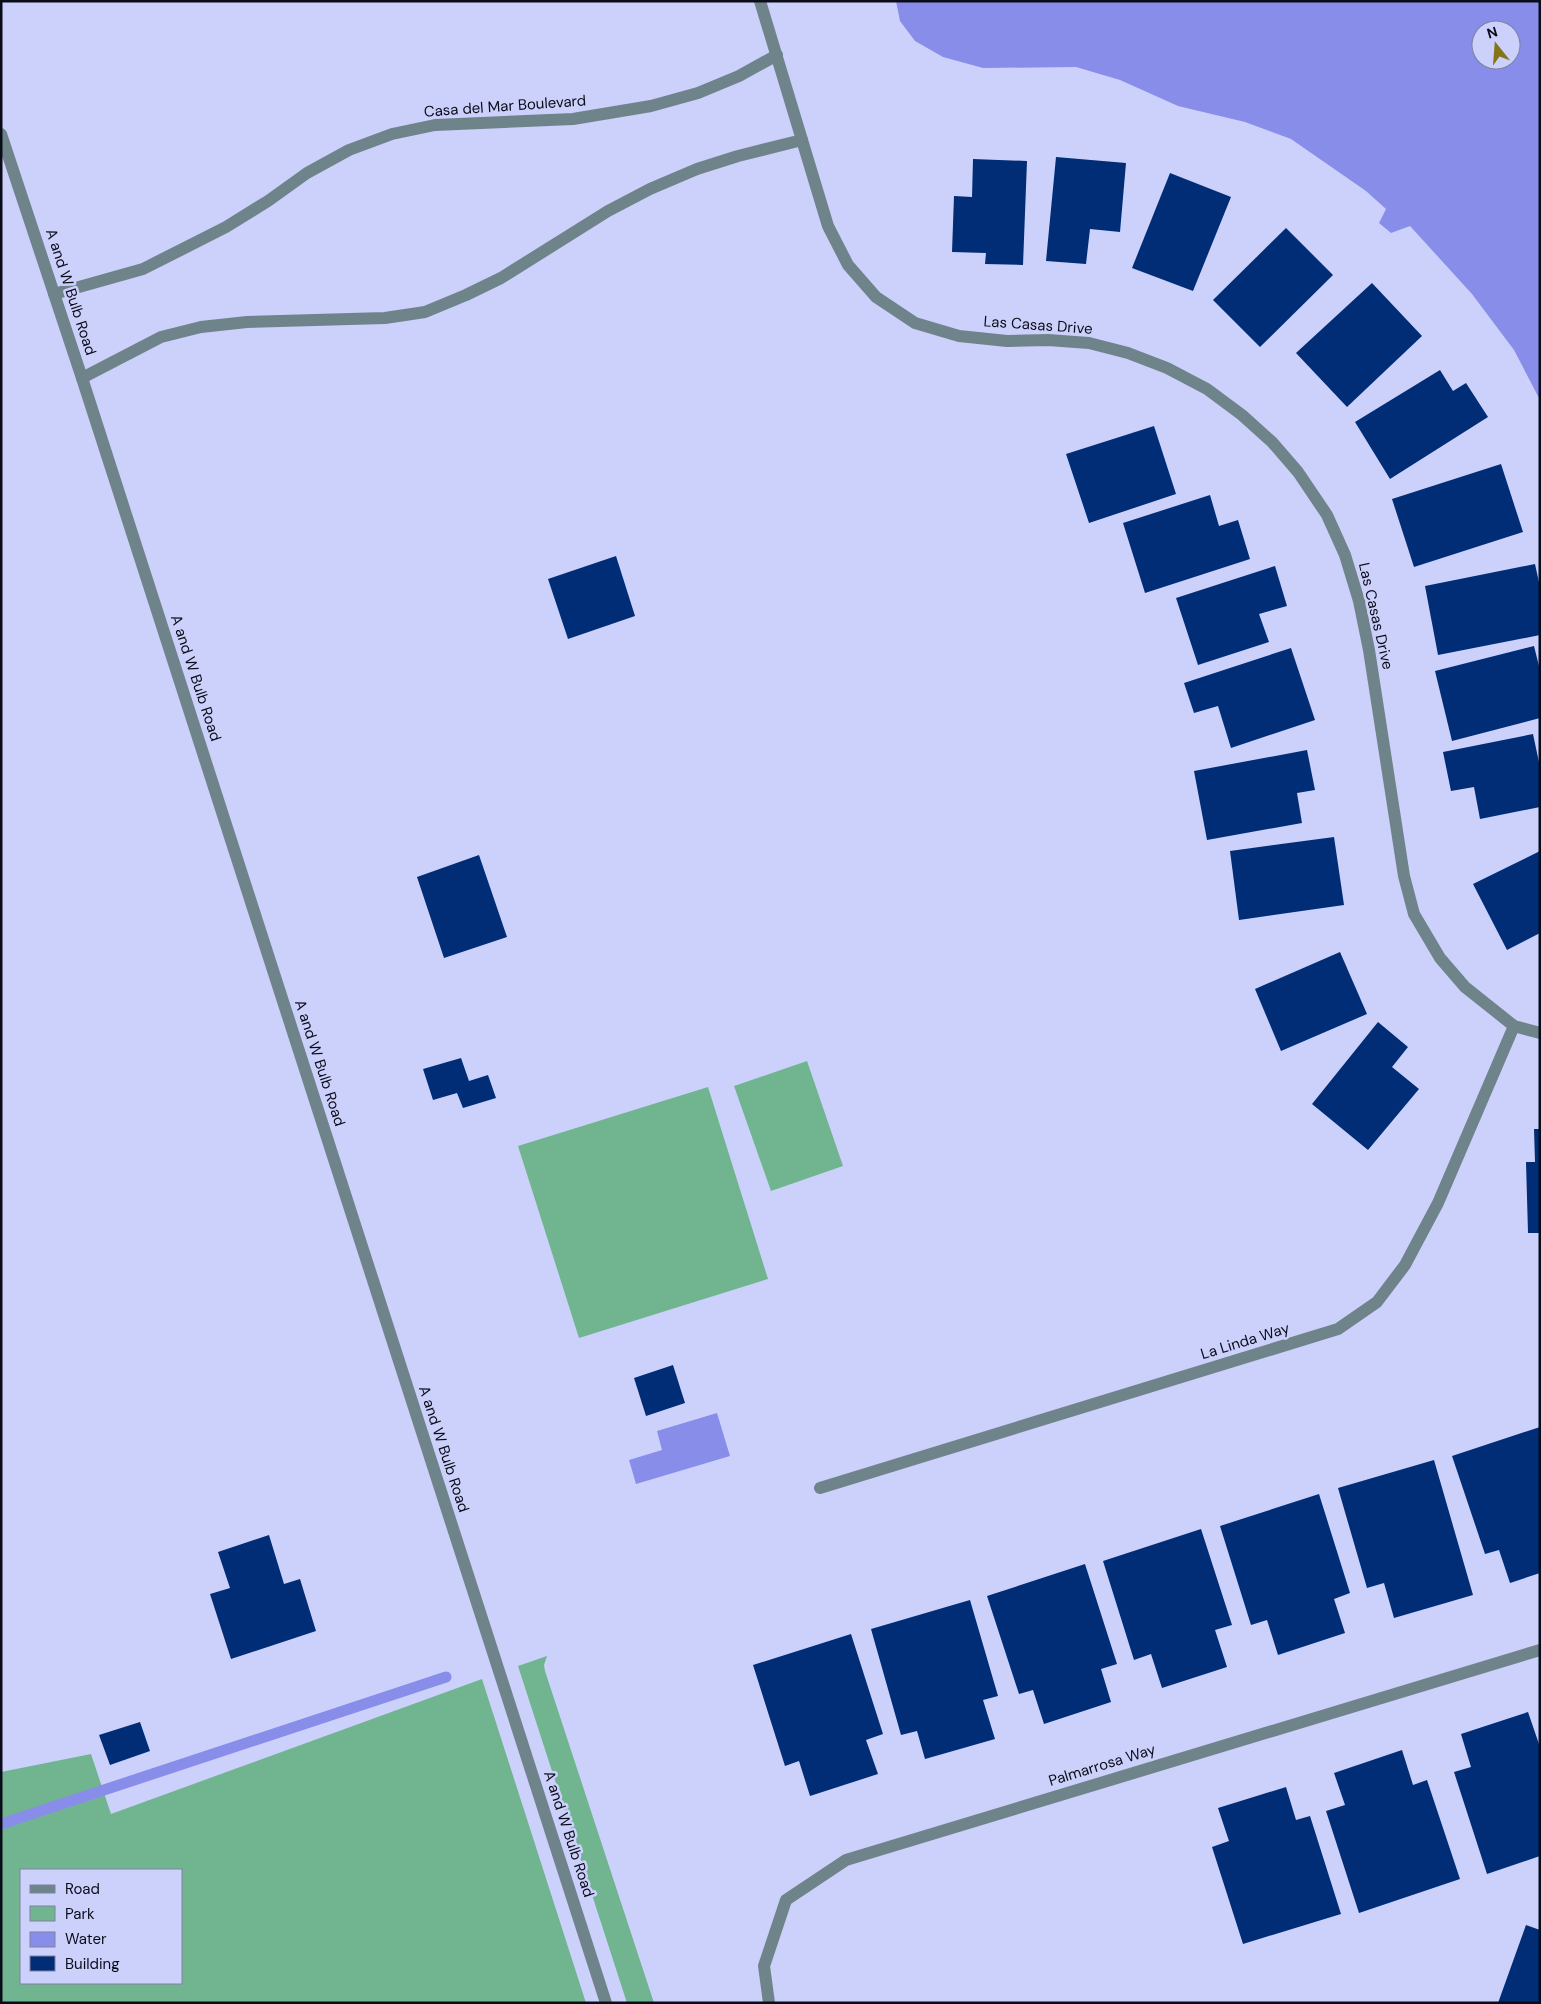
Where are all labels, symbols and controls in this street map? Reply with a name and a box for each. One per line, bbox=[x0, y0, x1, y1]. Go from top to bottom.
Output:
north arrow bbox=[1471, 20, 1521, 70]
text: N bbox=[1485, 22, 1500, 43]
street label: Casa del Mar Boulevard bbox=[423, 90, 587, 122]
street label: A and W Bulb Road bbox=[41, 226, 101, 358]
street label: Las Casas Drive bbox=[983, 311, 1093, 339]
street label: Las Casas Drive bbox=[1354, 561, 1398, 671]
street label: A and W Bulb Road bbox=[166, 612, 226, 744]
street label: A and W Bulb Road bbox=[290, 997, 350, 1129]
street label: La Linda Way bbox=[1198, 1318, 1292, 1364]
street label: A and W Bulb Road bbox=[414, 1383, 474, 1515]
street label: Palmarrosa Way bbox=[1046, 1739, 1159, 1791]
street label: A and W Bulb Road bbox=[539, 1768, 599, 1900]
legend bbox=[20, 1869, 182, 1984]
text: Road bbox=[65, 1879, 100, 1899]
text: Park bbox=[65, 1904, 95, 1924]
text: Water bbox=[65, 1929, 107, 1949]
text: Building bbox=[65, 1954, 120, 1974]

